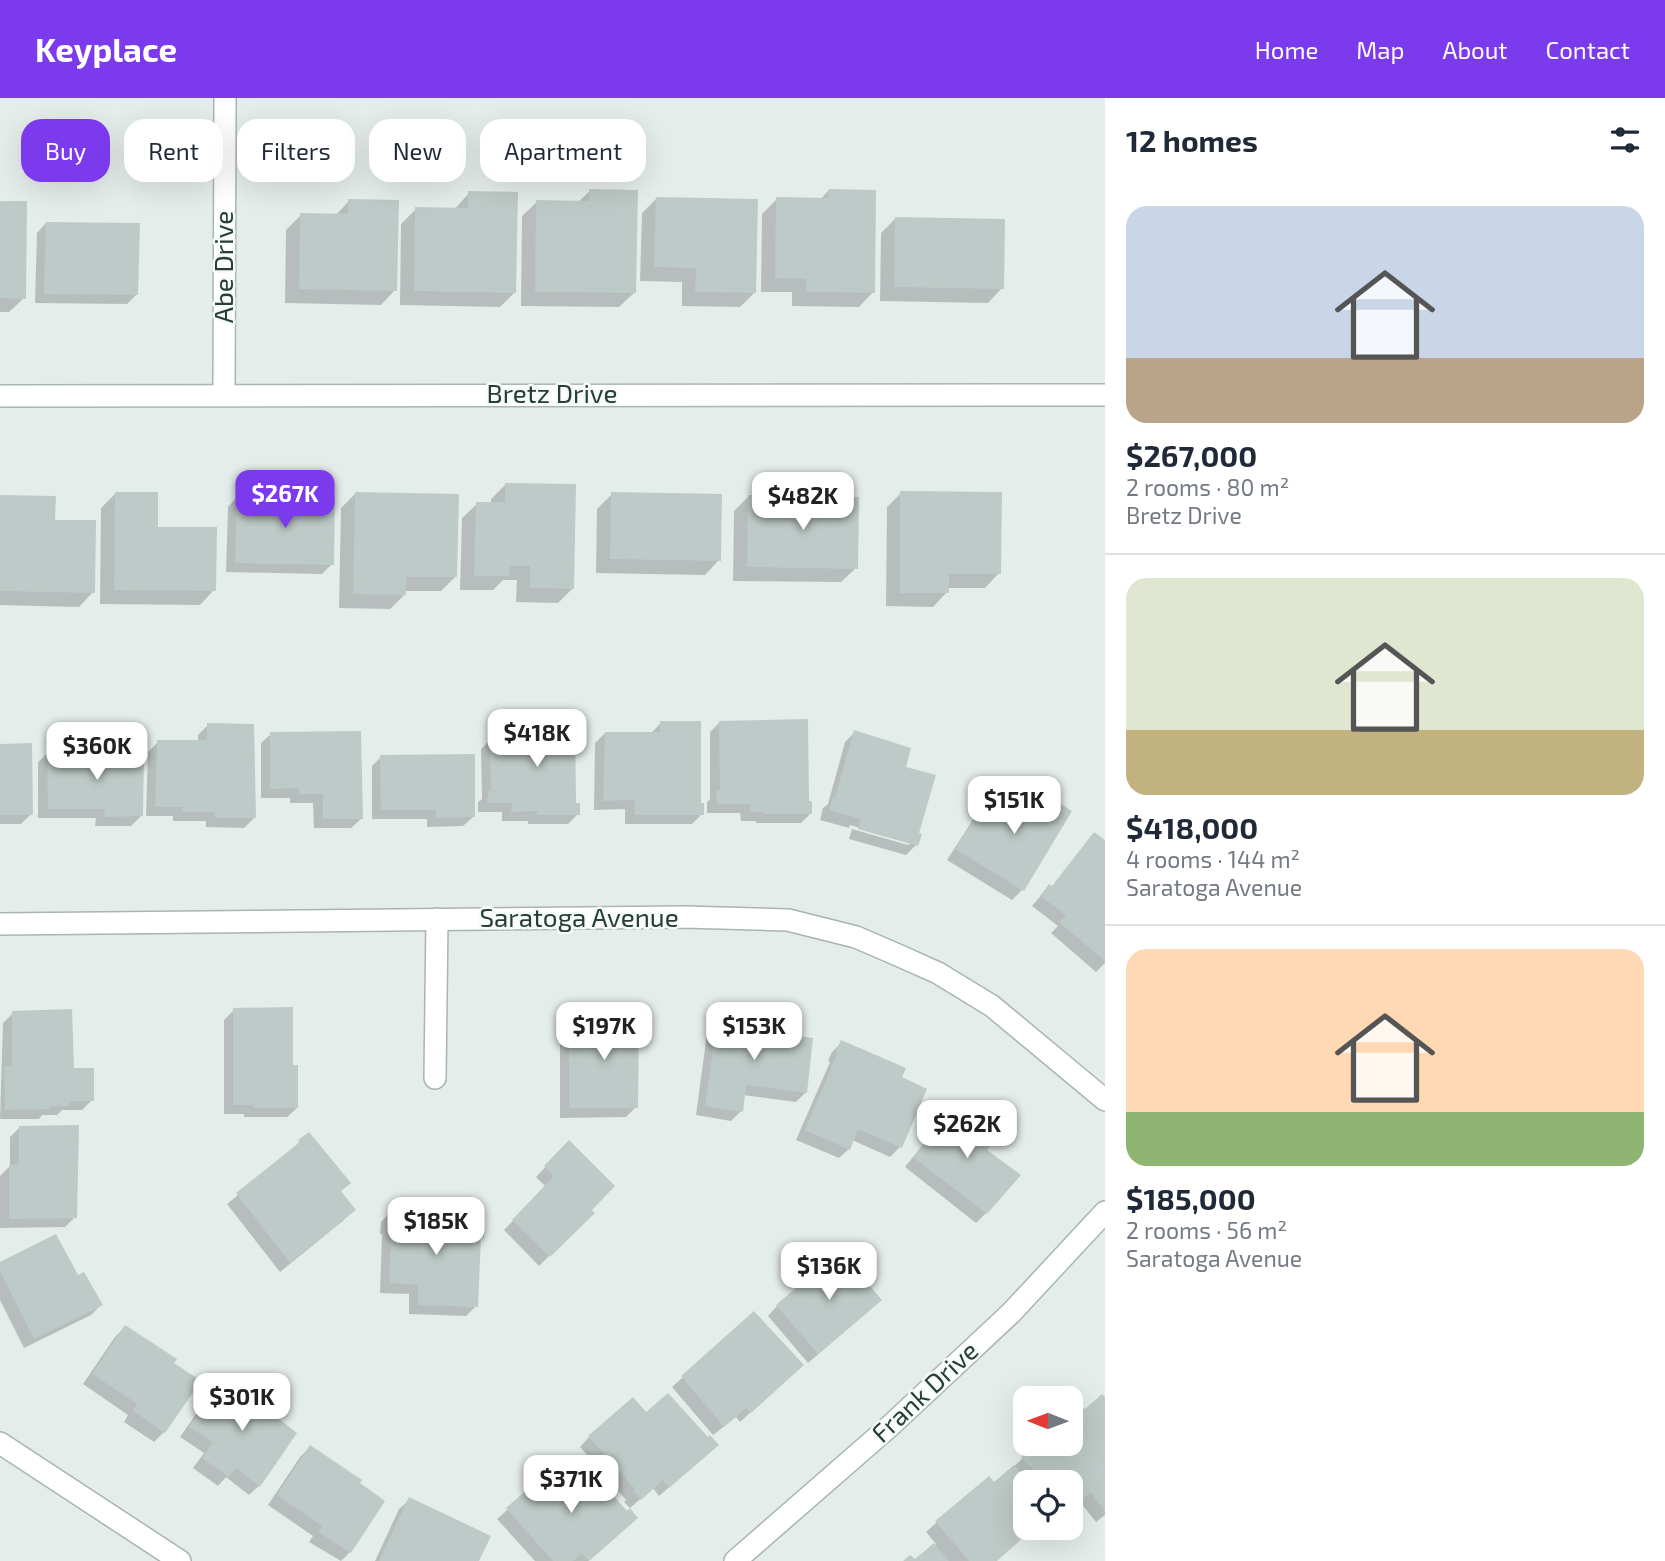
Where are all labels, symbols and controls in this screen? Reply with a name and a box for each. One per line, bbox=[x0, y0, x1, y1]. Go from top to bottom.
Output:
text: Keyplace bbox=[35, 29, 177, 69]
text: Home bbox=[1255, 35, 1318, 64]
text: Map bbox=[1356, 35, 1404, 64]
text: About bbox=[1442, 35, 1508, 64]
text: Contact bbox=[1546, 35, 1630, 64]
chip: Buy bbox=[21, 119, 110, 182]
chip: Rent bbox=[124, 119, 223, 182]
chip: Filters bbox=[237, 119, 355, 182]
chip: New bbox=[369, 119, 466, 182]
chip: Apartment bbox=[480, 119, 646, 182]
icon: filters bbox=[1606, 121, 1644, 159]
text: 12 homes bbox=[1126, 122, 1258, 158]
street label: Abe Drive bbox=[207, 211, 238, 323]
icon: home bbox=[1322, 252, 1448, 378]
street label: Bretz Drive bbox=[487, 377, 617, 408]
text: $267,000 bbox=[1126, 437, 1257, 473]
pin: $267K bbox=[236, 470, 334, 530]
pin: $482K bbox=[754, 472, 852, 532]
text: 2 rooms · 80 m² bbox=[1126, 473, 1289, 501]
text: $267K bbox=[252, 479, 319, 507]
text: $482K bbox=[768, 481, 838, 509]
text: Bretz Drive bbox=[1126, 501, 1242, 529]
icon: home bbox=[1322, 624, 1448, 750]
pin: $418K bbox=[488, 710, 586, 769]
text: $418K bbox=[504, 718, 570, 746]
pin: $360K bbox=[48, 722, 146, 782]
text: $360K bbox=[62, 731, 132, 759]
pin: $151K bbox=[965, 776, 1063, 836]
text: $151K bbox=[984, 785, 1044, 813]
text: $418,000 bbox=[1126, 809, 1258, 845]
text: 4 rooms · 144 m² bbox=[1126, 845, 1300, 873]
text: Saratoga Avenue bbox=[1126, 873, 1302, 901]
street label: Saratoga Avenue bbox=[479, 901, 679, 932]
icon: home bbox=[1322, 995, 1448, 1121]
pin: $197K bbox=[555, 1002, 653, 1062]
pin: $153K bbox=[705, 1002, 803, 1062]
text: $197K bbox=[572, 1011, 636, 1039]
text: $153K bbox=[722, 1011, 786, 1039]
pin: $262K bbox=[918, 1100, 1016, 1160]
text: $262K bbox=[933, 1109, 1001, 1137]
text: $185,000 bbox=[1126, 1180, 1256, 1216]
pin: $185K bbox=[387, 1198, 485, 1257]
text: $185K bbox=[404, 1206, 468, 1234]
text: 2 rooms · 56 m² bbox=[1126, 1216, 1287, 1244]
pin: $136K bbox=[780, 1242, 878, 1302]
text: Saratoga Avenue bbox=[1126, 1244, 1302, 1272]
text: $136K bbox=[797, 1251, 861, 1279]
street label: Frank Drive bbox=[864, 1334, 984, 1448]
pin: $301K bbox=[193, 1374, 291, 1433]
text: $301K bbox=[209, 1382, 275, 1410]
north arrow bbox=[1013, 1386, 1083, 1456]
map controls bbox=[1013, 1386, 1083, 1540]
pin: $371K bbox=[522, 1456, 620, 1515]
text: $371K bbox=[539, 1464, 603, 1492]
button: locate bbox=[1013, 1470, 1083, 1540]

